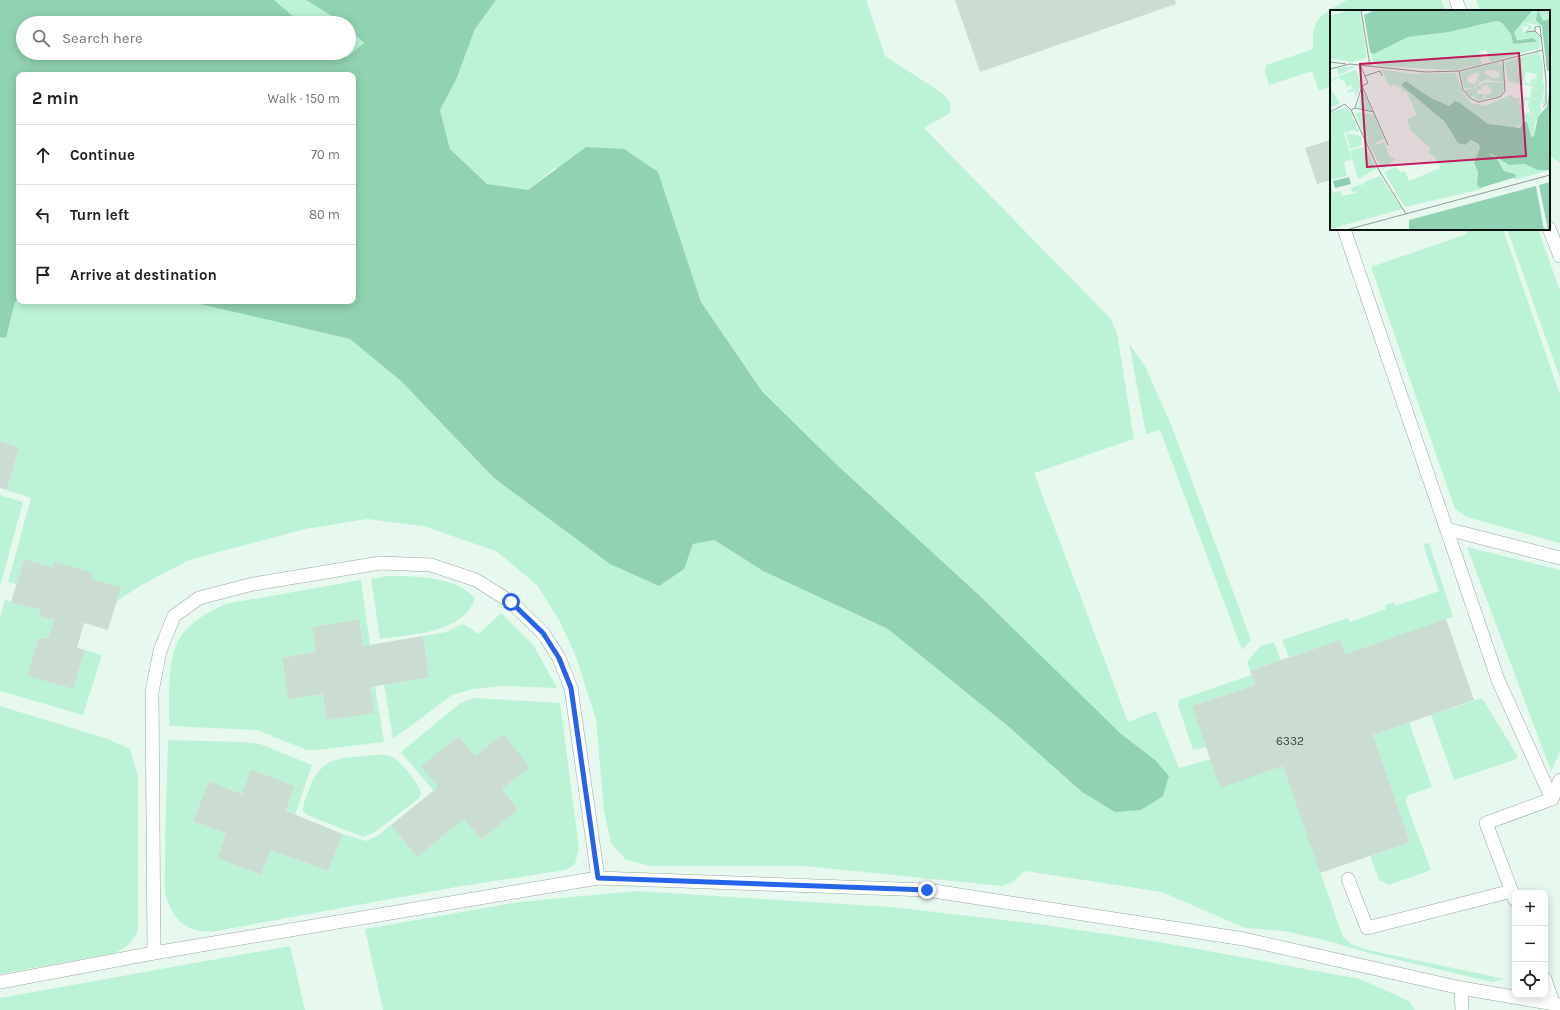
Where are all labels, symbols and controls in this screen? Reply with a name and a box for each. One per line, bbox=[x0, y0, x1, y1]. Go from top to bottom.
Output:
inset map bbox=[1330, 10, 1550, 230]
search box bbox=[16, 16, 356, 60]
icon: search bbox=[30, 27, 52, 49]
text: Search here bbox=[62, 29, 143, 47]
text: 2 min bbox=[32, 88, 79, 108]
text: Walk · 150 m bbox=[268, 91, 340, 106]
icon: ahead bbox=[32, 144, 54, 166]
text: Continue bbox=[70, 146, 135, 164]
text: 70 m bbox=[311, 147, 340, 162]
icon: left bbox=[32, 204, 54, 226]
text: Turn left bbox=[70, 206, 129, 224]
text: 80 m bbox=[309, 207, 340, 222]
icon: arrive bbox=[32, 264, 54, 286]
text: Arrive at destination bbox=[70, 266, 217, 284]
route start bbox=[502, 593, 520, 611]
house number: 6332 bbox=[1276, 734, 1304, 748]
route end bbox=[918, 881, 936, 899]
map controls bbox=[1512, 890, 1548, 998]
button: + bbox=[1512, 890, 1548, 926]
button: − bbox=[1512, 926, 1548, 962]
button: locate bbox=[1512, 962, 1548, 998]

